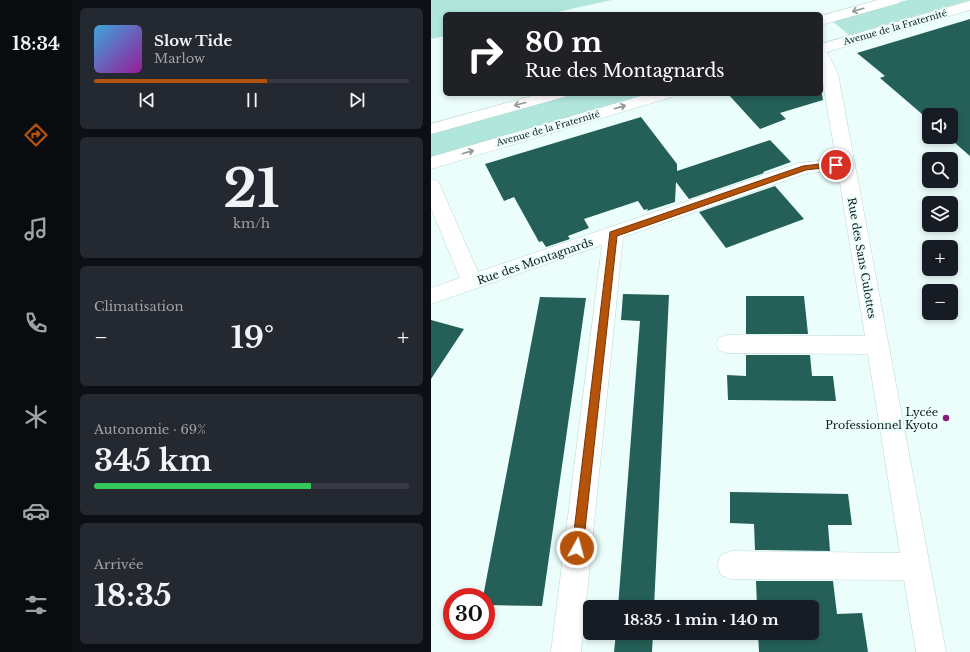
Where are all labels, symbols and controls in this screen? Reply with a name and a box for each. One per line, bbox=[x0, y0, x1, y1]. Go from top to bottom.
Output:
street label: Avenue de la Fraternité bbox=[841, 7, 948, 47]
one-way arrow bbox=[851, 7, 864, 14]
text: 80 m bbox=[525, 25, 602, 60]
icon: right bbox=[459, 28, 511, 80]
text: Slow Tide bbox=[154, 31, 232, 50]
text: 18:34 bbox=[12, 33, 60, 55]
text: Marlow bbox=[154, 50, 205, 67]
text: Rue des Montagnards bbox=[525, 60, 725, 82]
icon: previous bbox=[136, 89, 158, 111]
icon: pause bbox=[241, 89, 263, 111]
icon: next bbox=[346, 89, 368, 111]
one-way arrow bbox=[514, 101, 527, 108]
one-way arrow bbox=[613, 103, 626, 110]
street label: Avenue de la Fraternité bbox=[494, 108, 601, 148]
map controls bbox=[922, 108, 958, 320]
button: sound bbox=[922, 108, 958, 144]
icon: directions bbox=[22, 121, 50, 149]
one-way arrow bbox=[462, 148, 475, 155]
pin bbox=[819, 148, 853, 182]
button: search bbox=[922, 152, 958, 188]
icon: arrive bbox=[825, 154, 847, 176]
text: 21 bbox=[223, 157, 280, 221]
street label: Rue des Sans Culottes bbox=[844, 196, 880, 320]
button: layers bbox=[922, 196, 958, 232]
icon: music bbox=[22, 215, 50, 243]
text: km/h bbox=[233, 215, 270, 232]
street label: Rue des Montagnards bbox=[475, 235, 595, 287]
button: + bbox=[922, 240, 958, 276]
button: − bbox=[922, 284, 958, 320]
text: Climatisation bbox=[94, 298, 184, 315]
icon: phone bbox=[22, 309, 50, 337]
text: 19° bbox=[231, 319, 274, 356]
text: − bbox=[94, 324, 108, 351]
text: + bbox=[397, 324, 409, 351]
icon: climate bbox=[22, 403, 50, 431]
place label: Lycée Professionnel Kyoto bbox=[825, 405, 938, 432]
marker: Lycée Professionnel Kyoto bbox=[941, 413, 951, 423]
text: Autonomie · 69% bbox=[94, 421, 206, 438]
text: 345 km bbox=[94, 442, 212, 479]
icon: car bbox=[22, 497, 50, 525]
position arrow bbox=[556, 527, 598, 569]
text: Arrivée bbox=[94, 556, 143, 573]
text: 18:35 bbox=[94, 577, 172, 614]
speed limit sign: 30 bbox=[443, 588, 495, 640]
icon: filters bbox=[22, 591, 50, 619]
text: 18:35 · 1 min · 140 m bbox=[623, 610, 779, 629]

